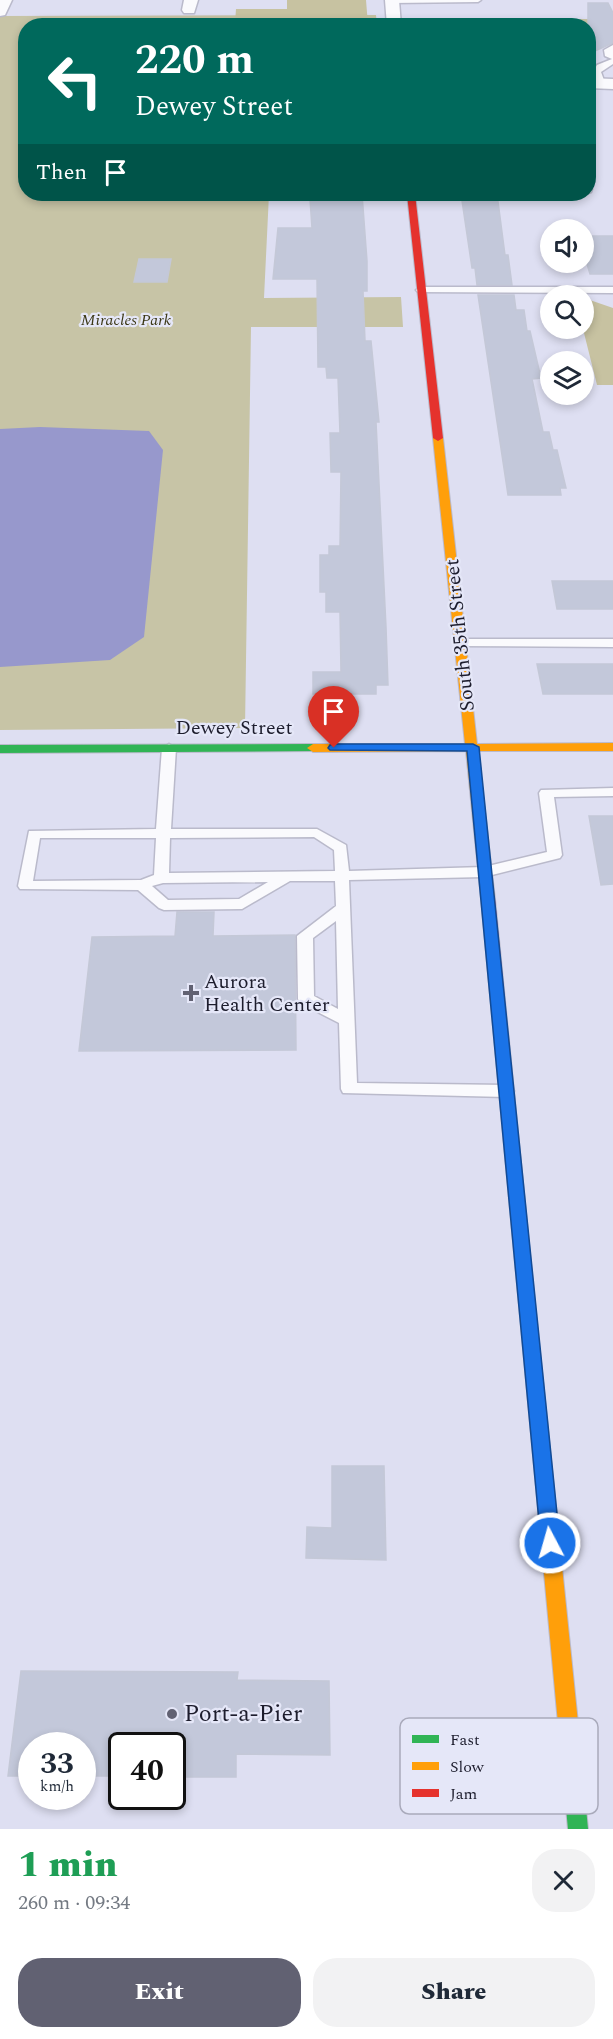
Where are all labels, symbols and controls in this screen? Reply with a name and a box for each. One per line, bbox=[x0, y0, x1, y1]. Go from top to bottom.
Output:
text: 220 m bbox=[135, 29, 254, 92]
icon: left bbox=[36, 42, 114, 120]
text: Dewey Street bbox=[135, 86, 293, 128]
text: Then bbox=[36, 156, 87, 189]
icon: arrive bbox=[99, 156, 132, 189]
map controls bbox=[540, 219, 594, 405]
button: sound bbox=[540, 219, 594, 273]
button: search bbox=[540, 285, 594, 339]
park label: Miracles Park bbox=[81, 308, 172, 332]
button: layers bbox=[540, 351, 594, 405]
street label: South 35th Street bbox=[437, 557, 483, 713]
pin bbox=[308, 686, 359, 748]
icon: arrive bbox=[317, 695, 350, 728]
street label: Dewey Street bbox=[176, 713, 293, 743]
place label: Aurora Health Center bbox=[204, 967, 330, 1020]
marker: Aurora Health Center bbox=[182, 984, 200, 1002]
position arrow bbox=[518, 1511, 582, 1575]
place label: Port-a-Pier bbox=[184, 1696, 303, 1732]
marker: Port-a-Pier bbox=[165, 1707, 179, 1721]
legend bbox=[400, 1718, 598, 1814]
text: Fast bbox=[450, 1728, 480, 1752]
speed limit sign: 40 bbox=[108, 1732, 186, 1810]
text: 33 bbox=[40, 1741, 74, 1787]
text: Slow bbox=[450, 1755, 485, 1779]
text: km/h bbox=[40, 1775, 74, 1798]
text: Jam bbox=[450, 1782, 478, 1806]
text: 1 min bbox=[18, 1838, 118, 1893]
button: close bbox=[532, 1849, 595, 1912]
text: 260 m · 09:34 bbox=[18, 1888, 130, 1918]
button: Exit bbox=[18, 1958, 301, 2027]
button: Share bbox=[313, 1958, 595, 2027]

